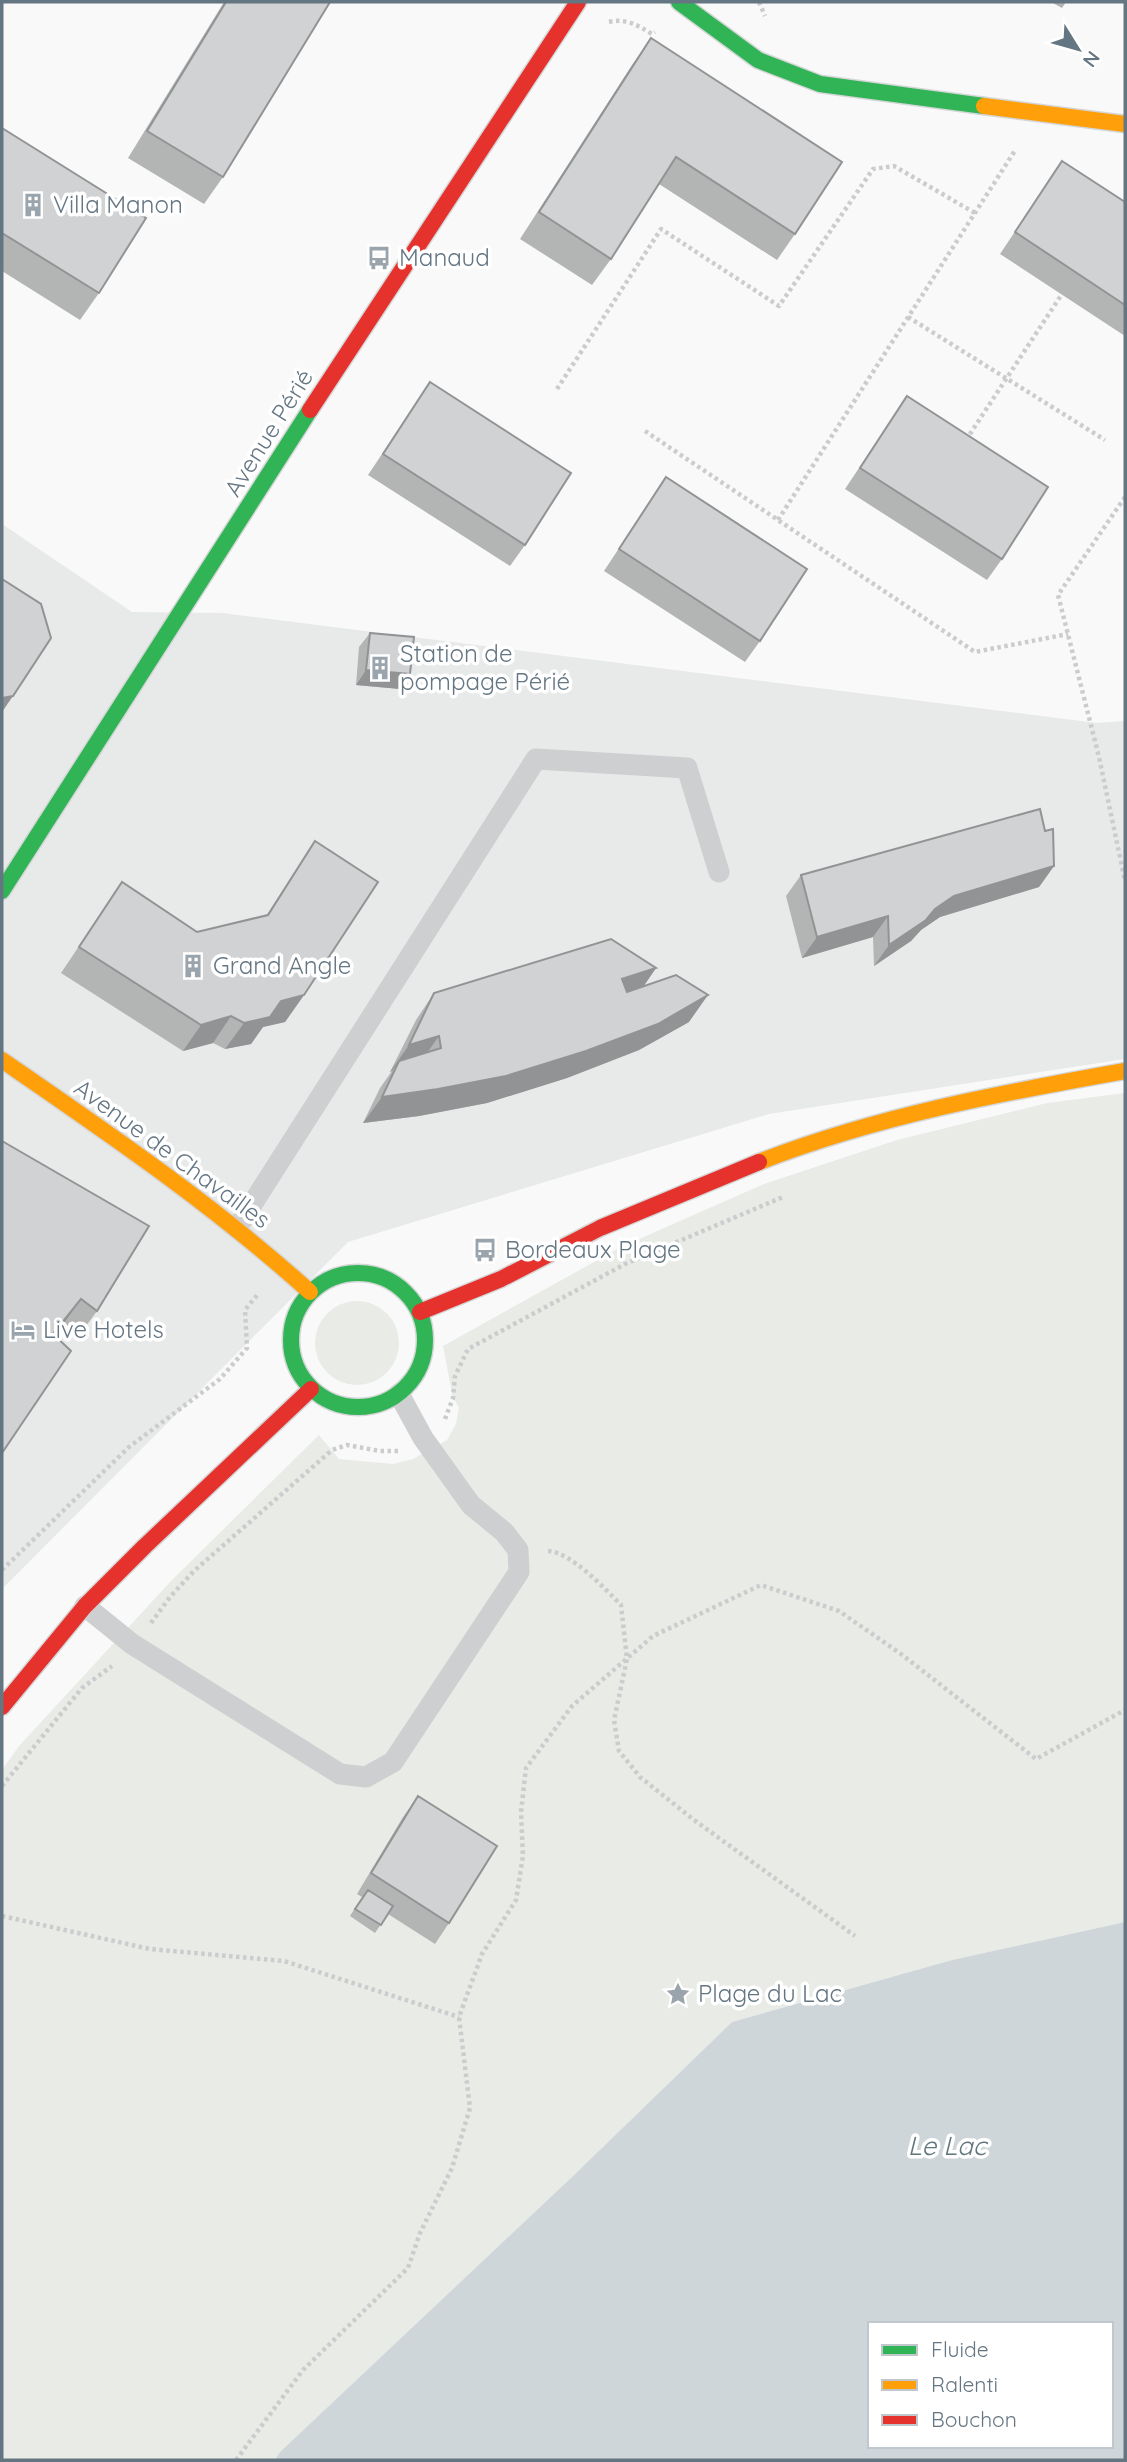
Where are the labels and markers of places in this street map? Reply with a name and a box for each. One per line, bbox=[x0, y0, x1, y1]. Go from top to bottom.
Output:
place label: Villa Manon bbox=[53, 189, 183, 219]
building icon: Villa Manon bbox=[19, 191, 47, 219]
place label: Manaud bbox=[399, 242, 490, 272]
bus stop icon: Manaud bbox=[365, 244, 393, 272]
place label: Station de pompage Périé bbox=[400, 638, 570, 696]
building icon: Station de pompage Périé bbox=[366, 654, 394, 682]
place label: Grand Angle bbox=[213, 950, 351, 980]
building icon: Grand Angle bbox=[179, 952, 207, 980]
place label: Bordeaux Plage bbox=[505, 1234, 681, 1264]
bus stop icon: Bordeaux Plage bbox=[471, 1236, 499, 1264]
place label: Live Hotels bbox=[43, 1314, 164, 1344]
hotel icon: Live Hotels bbox=[9, 1316, 37, 1344]
place label: Plage du Lac bbox=[698, 1978, 842, 2008]
place icon: Plage du Lac bbox=[664, 1980, 692, 2008]

